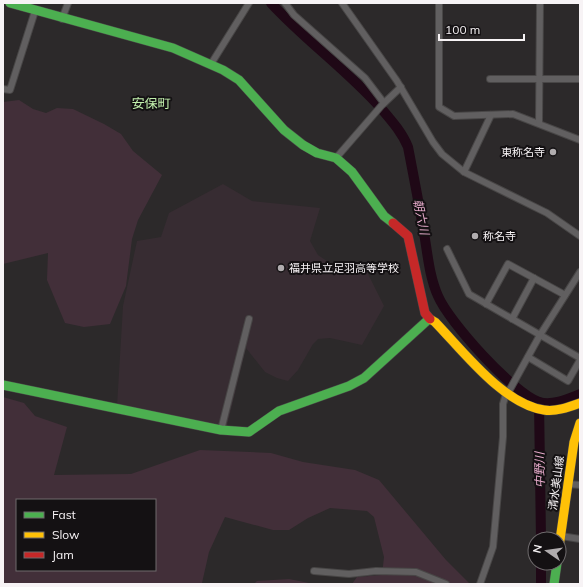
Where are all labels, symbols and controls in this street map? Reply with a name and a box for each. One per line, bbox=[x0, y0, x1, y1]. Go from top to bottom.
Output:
scale bar bbox=[439, 16, 524, 42]
text: 100 m bbox=[445, 22, 480, 37]
district label: 安保町 bbox=[131, 95, 171, 111]
place label: 東称名寺 bbox=[501, 145, 545, 159]
marker: 東称名寺 bbox=[548, 147, 558, 157]
water label: 朝六川 bbox=[410, 198, 433, 238]
place label: 称名寺 bbox=[483, 229, 516, 243]
marker: 称名寺 bbox=[470, 231, 480, 241]
place label: 福井県立足羽高等学校 bbox=[289, 261, 399, 275]
marker: 福井県立足羽高等学校 bbox=[276, 263, 286, 273]
water label: 中野川 bbox=[532, 450, 547, 488]
street label: 清水美山線 bbox=[545, 455, 567, 511]
legend bbox=[16, 499, 156, 571]
text: Fast bbox=[52, 507, 76, 522]
text: Slow bbox=[52, 527, 80, 542]
north arrow bbox=[527, 531, 567, 571]
text: N bbox=[530, 543, 545, 554]
text: Jam bbox=[52, 547, 74, 562]

